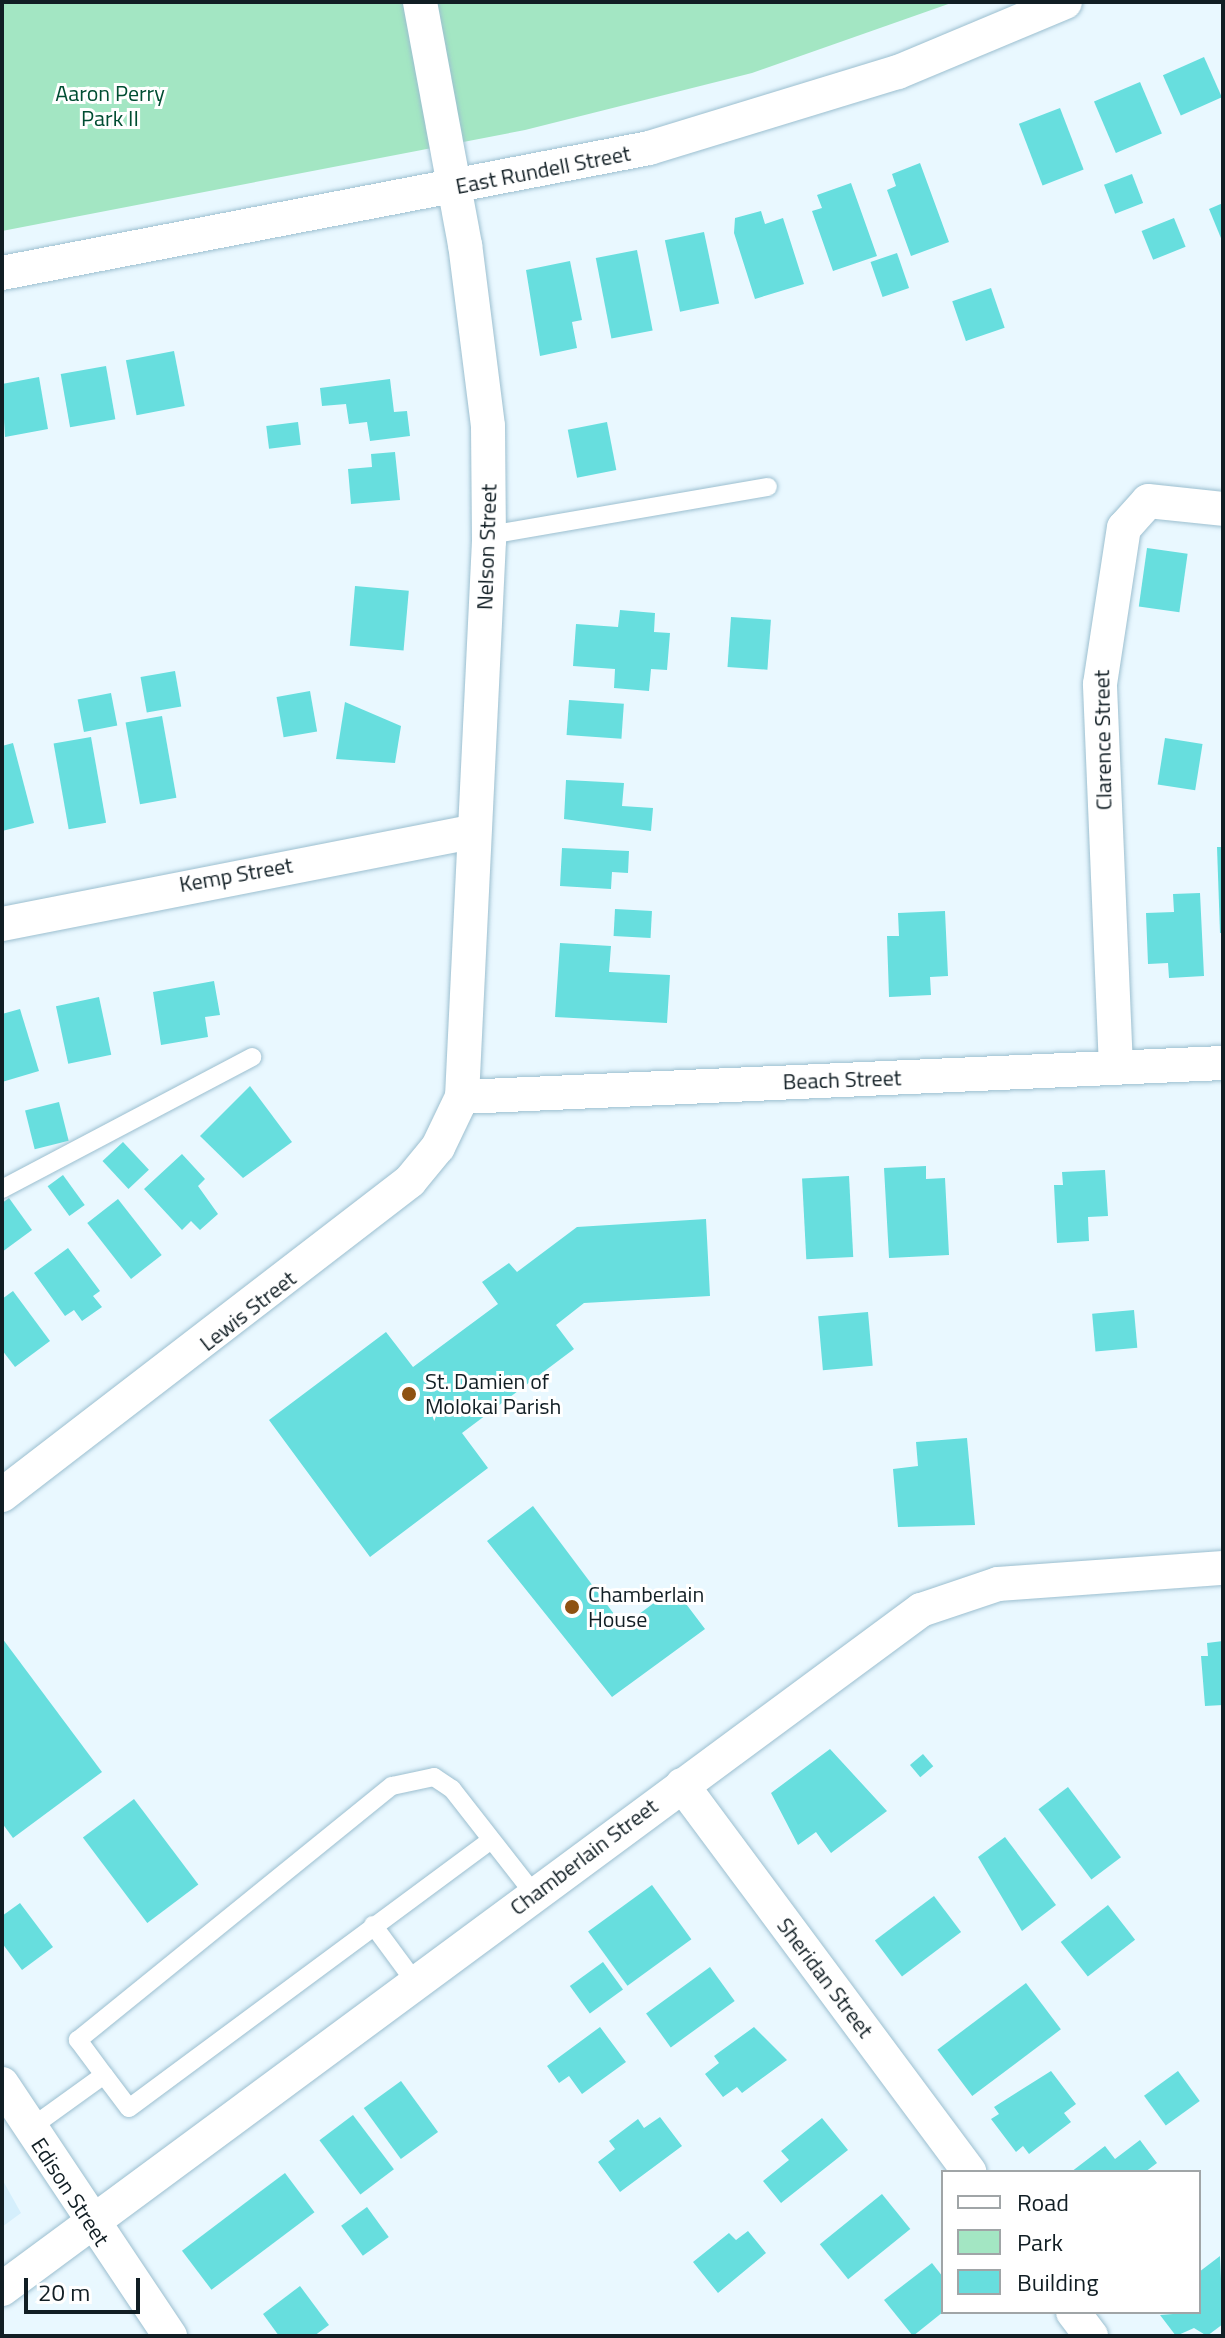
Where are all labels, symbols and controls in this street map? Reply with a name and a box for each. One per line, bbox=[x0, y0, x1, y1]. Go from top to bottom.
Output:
park label: Aaron Perry Park II bbox=[55, 80, 165, 132]
street label: East Rundell Street bbox=[453, 140, 633, 200]
street label: Nelson Street bbox=[472, 483, 502, 611]
street label: Clarence Street bbox=[1089, 670, 1117, 810]
street label: Kemp Street bbox=[177, 852, 295, 898]
street label: Beach Street bbox=[782, 1065, 902, 1095]
street label: Lewis Street bbox=[195, 1265, 301, 1357]
place label: St. Damien of Molokai Parish bbox=[425, 1368, 561, 1420]
marker: St. Damien of Molokai Parish bbox=[400, 1385, 418, 1403]
place label: Chamberlain House bbox=[588, 1581, 704, 1632]
marker: Chamberlain House bbox=[563, 1598, 581, 1616]
street label: Chamberlain Street bbox=[505, 1793, 663, 1921]
street label: Sheridan Street bbox=[771, 1913, 879, 2043]
street label: Edison Street bbox=[25, 2133, 115, 2251]
legend bbox=[941, 2170, 1201, 2314]
text: Road bbox=[1017, 2184, 1069, 2220]
text: Park bbox=[1017, 2224, 1063, 2260]
scale bar bbox=[28, 2262, 144, 2312]
text: Building bbox=[1017, 2264, 1099, 2300]
text: 20 m bbox=[38, 2274, 90, 2310]

